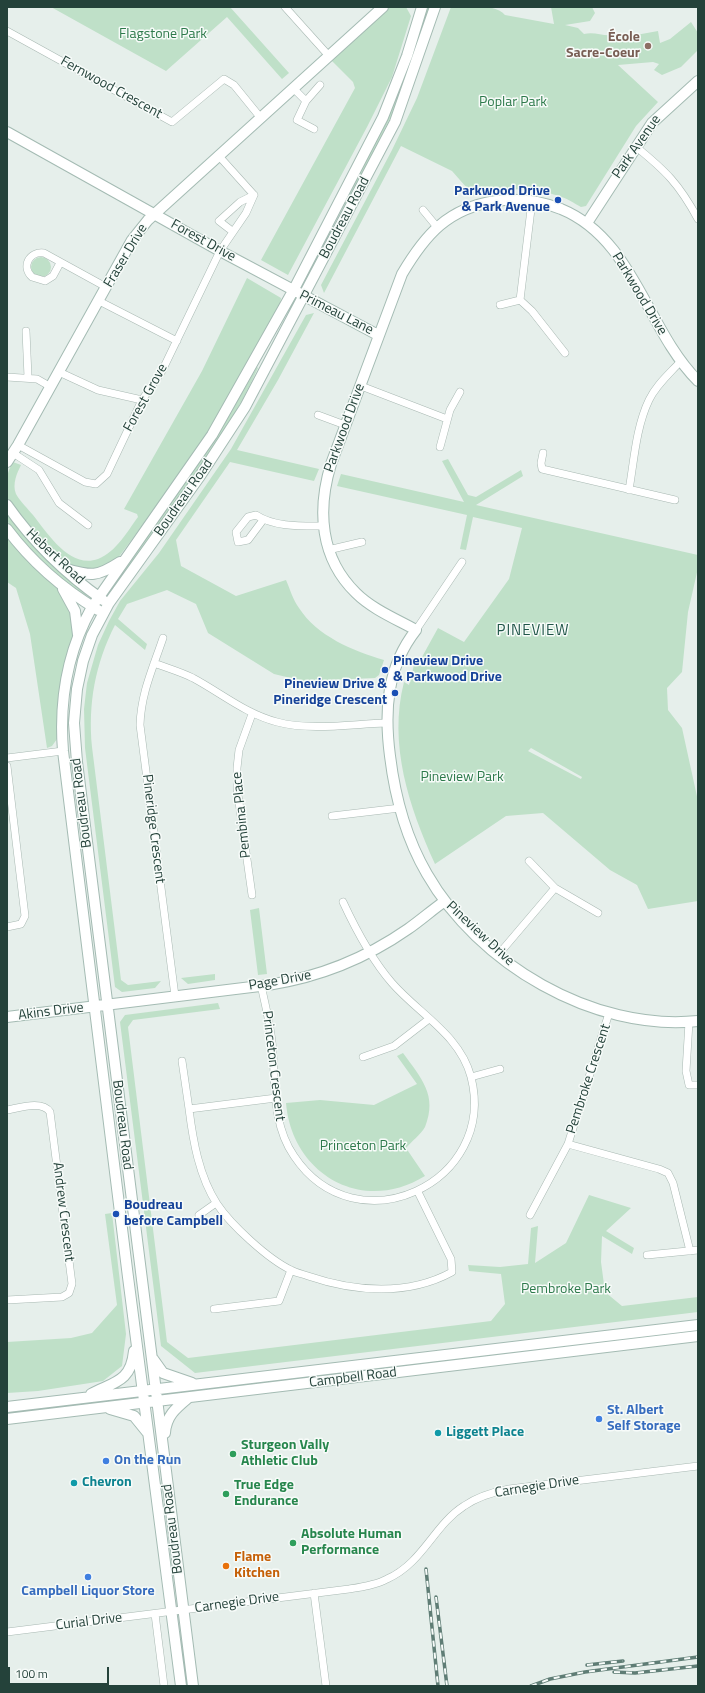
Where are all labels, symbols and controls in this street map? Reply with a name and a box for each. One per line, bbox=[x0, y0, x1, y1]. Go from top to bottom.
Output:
park label: Flagstone Park bbox=[119, 27, 207, 43]
place label: École Sacre-Coeur bbox=[566, 30, 640, 62]
marker: École Sacre-Coeur bbox=[643, 41, 653, 51]
street label: Fernwood Crescent bbox=[57, 53, 165, 123]
park label: Poplar Park bbox=[479, 95, 547, 111]
street label: Park Avenue bbox=[609, 112, 665, 182]
street label: Boudreau Road bbox=[316, 174, 374, 262]
place label: Parkwood Drive & Park Avenue bbox=[454, 184, 550, 216]
marker: Parkwood Drive & Park Avenue bbox=[553, 195, 563, 205]
street label: Forest Drive bbox=[168, 216, 238, 266]
street label: Fraser Drive bbox=[101, 221, 151, 291]
street label: Parkwood Drive bbox=[608, 250, 670, 338]
street label: Primeau Lane bbox=[296, 287, 376, 339]
street label: Forest Grove bbox=[120, 361, 172, 435]
street label: Parkwood Drive bbox=[321, 381, 369, 475]
street label: Boudreau Road bbox=[151, 456, 217, 540]
street label: Hebert Road bbox=[22, 526, 88, 588]
district label: PINEVIEW bbox=[496, 622, 570, 640]
place label: Pineview Drive & Parkwood Drive bbox=[393, 654, 502, 686]
marker: Pineview Drive & Parkwood Drive bbox=[380, 665, 390, 675]
place label: Pineview Drive & Pineridge Crescent bbox=[273, 677, 387, 710]
marker: Pineview Drive & Pineridge Crescent bbox=[390, 688, 400, 698]
street label: Boudreau Road bbox=[68, 757, 96, 849]
park label: Pineview Park bbox=[420, 770, 504, 786]
street label: Pembina Place bbox=[229, 771, 255, 859]
street label: Pineridge Crescent bbox=[138, 773, 168, 885]
street label: Pineview Drive bbox=[442, 898, 518, 970]
street label: Page Drive bbox=[247, 967, 313, 995]
street label: Akins Drive bbox=[17, 1000, 85, 1024]
street label: Princeton Crescent bbox=[258, 1010, 288, 1122]
street label: Pembroke Crescent bbox=[563, 1022, 615, 1136]
street label: Boudreau Road bbox=[108, 1079, 136, 1171]
park label: Princeton Park bbox=[320, 1139, 406, 1155]
street label: Andrew Crescent bbox=[49, 1161, 77, 1263]
place label: Boudreau before Campbell bbox=[124, 1198, 223, 1230]
marker: Boudreau before Campbell bbox=[111, 1209, 121, 1219]
park label: Pembroke Park bbox=[521, 1282, 611, 1298]
street label: Campbell Road bbox=[308, 1364, 398, 1392]
place label: St. Albert Self Storage bbox=[607, 1403, 681, 1436]
marker: St. Albert Self Storage bbox=[594, 1414, 604, 1424]
place label: Liggett Place bbox=[446, 1425, 524, 1441]
marker: Liggett Place bbox=[433, 1428, 443, 1438]
place label: Sturgeon Vally Athletic Club bbox=[241, 1438, 329, 1470]
marker: Sturgeon Vally Athletic Club bbox=[228, 1449, 238, 1459]
place label: On the Run bbox=[114, 1453, 181, 1469]
marker: On the Run bbox=[101, 1456, 111, 1466]
street label: Carnegie Drive bbox=[494, 1472, 580, 1502]
place label: Chevron bbox=[82, 1475, 132, 1491]
marker: Chevron bbox=[69, 1478, 79, 1488]
place label: True Edge Endurance bbox=[234, 1478, 298, 1510]
street label: Boudreau Road bbox=[159, 1483, 187, 1575]
marker: True Edge Endurance bbox=[221, 1489, 231, 1499]
place label: Absolute Human Performance bbox=[301, 1527, 402, 1560]
marker: Absolute Human Performance bbox=[288, 1538, 298, 1548]
place label: Flame Kitchen bbox=[234, 1550, 280, 1582]
marker: Flame Kitchen bbox=[221, 1561, 231, 1571]
marker: Campbell Liquor Store bbox=[83, 1572, 93, 1582]
place label: Campbell Liquor Store bbox=[21, 1584, 155, 1600]
street label: Carnegie Drive bbox=[194, 1589, 280, 1617]
street label: Curial Drive bbox=[55, 1610, 123, 1634]
scale bar bbox=[10, 1659, 111, 1685]
text: 100 m bbox=[15, 1664, 48, 1683]

